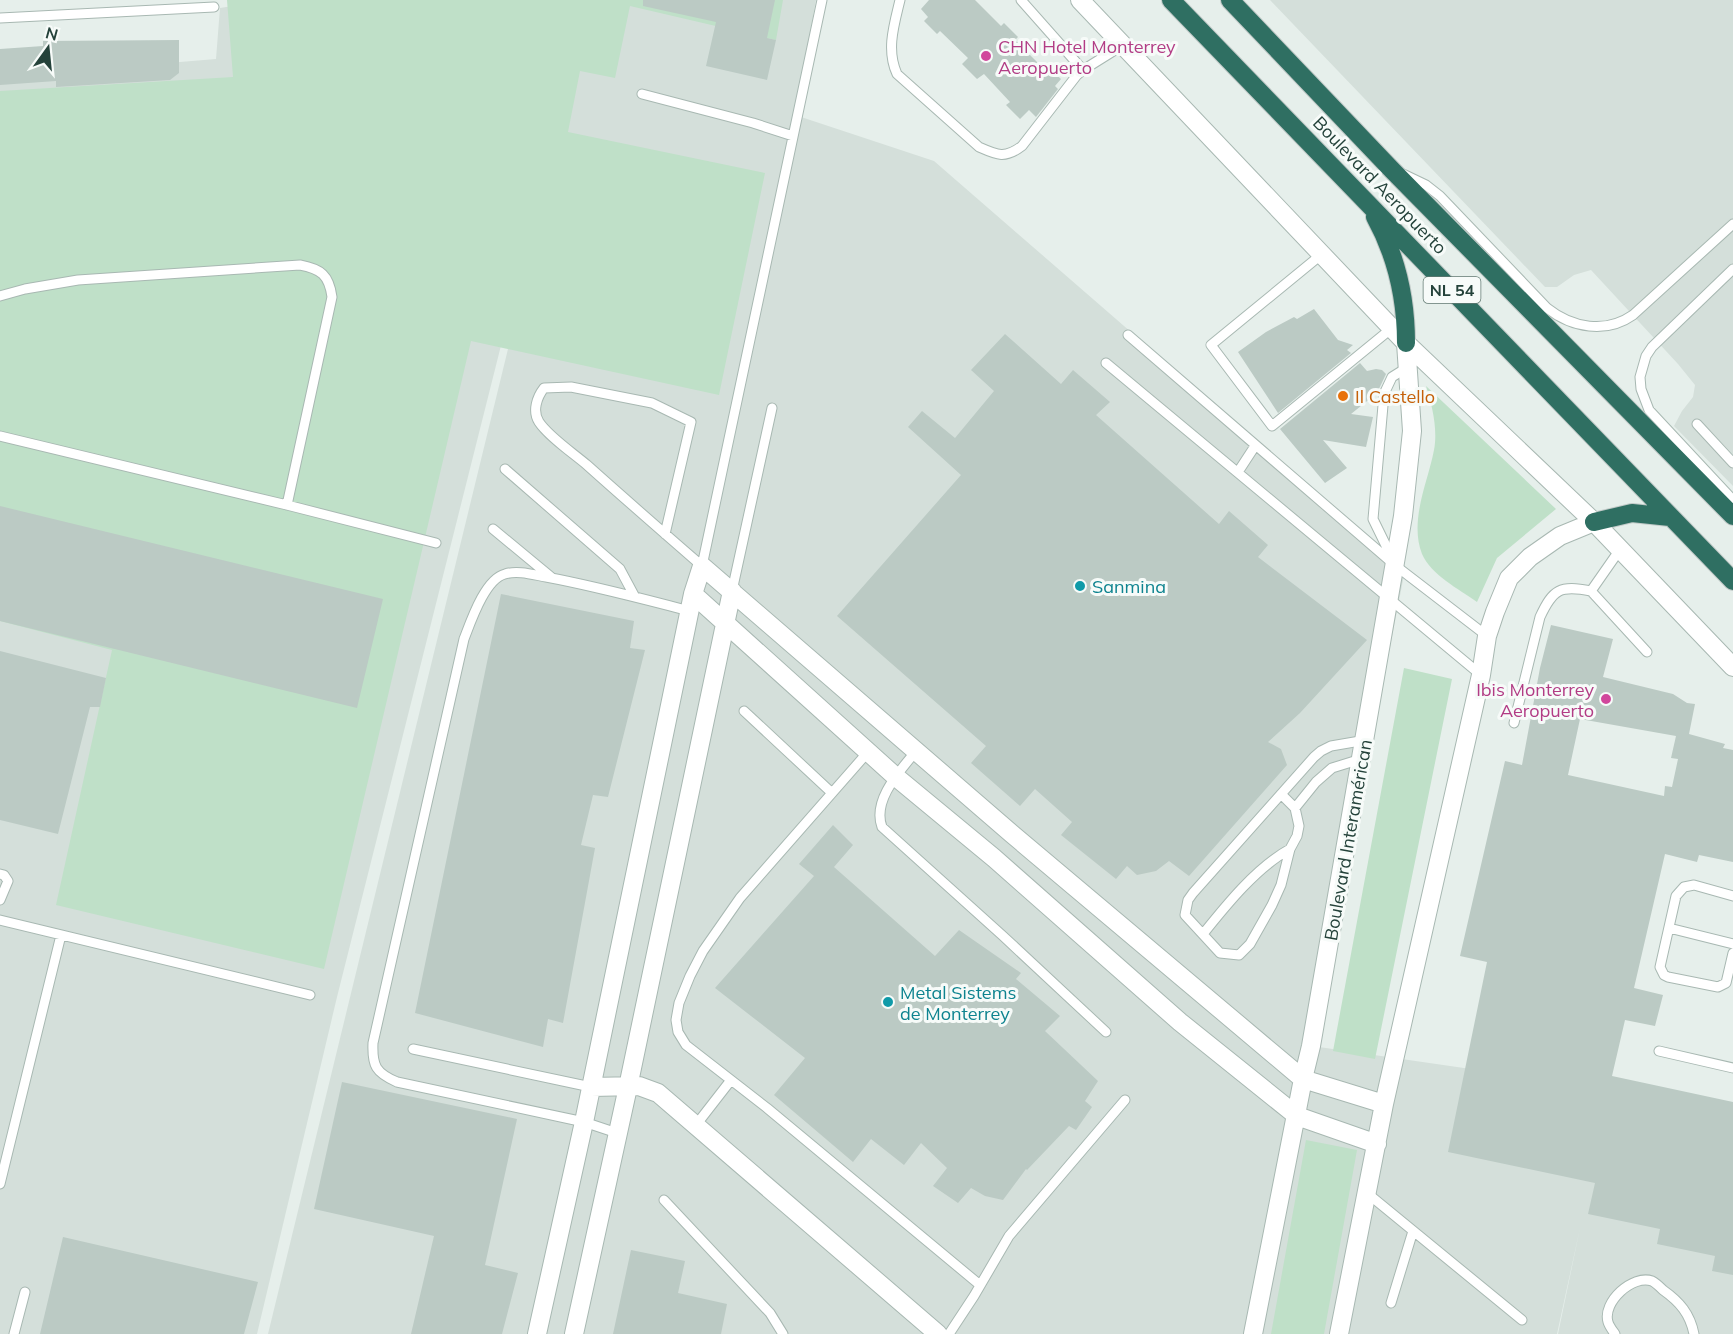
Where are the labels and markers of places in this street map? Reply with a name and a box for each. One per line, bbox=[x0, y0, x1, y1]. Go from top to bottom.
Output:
place label: CHN Hotel Monterrey Aeropuerto bbox=[998, 35, 1176, 79]
marker: CHN Hotel Monterrey Aeropuerto bbox=[979, 49, 993, 63]
place label: Il Castello bbox=[1355, 385, 1435, 408]
marker: Il Castello bbox=[1336, 389, 1350, 403]
place label: Sanmina bbox=[1092, 575, 1166, 598]
marker: Sanmina bbox=[1073, 579, 1087, 593]
place label: Ibis Monterrey Aeropuerto bbox=[1476, 678, 1594, 722]
marker: Ibis Monterrey Aeropuerto bbox=[1599, 692, 1613, 706]
place label: Metal Sistems de Monterrey bbox=[900, 981, 1016, 1025]
marker: Metal Sistems de Monterrey bbox=[881, 995, 895, 1009]

